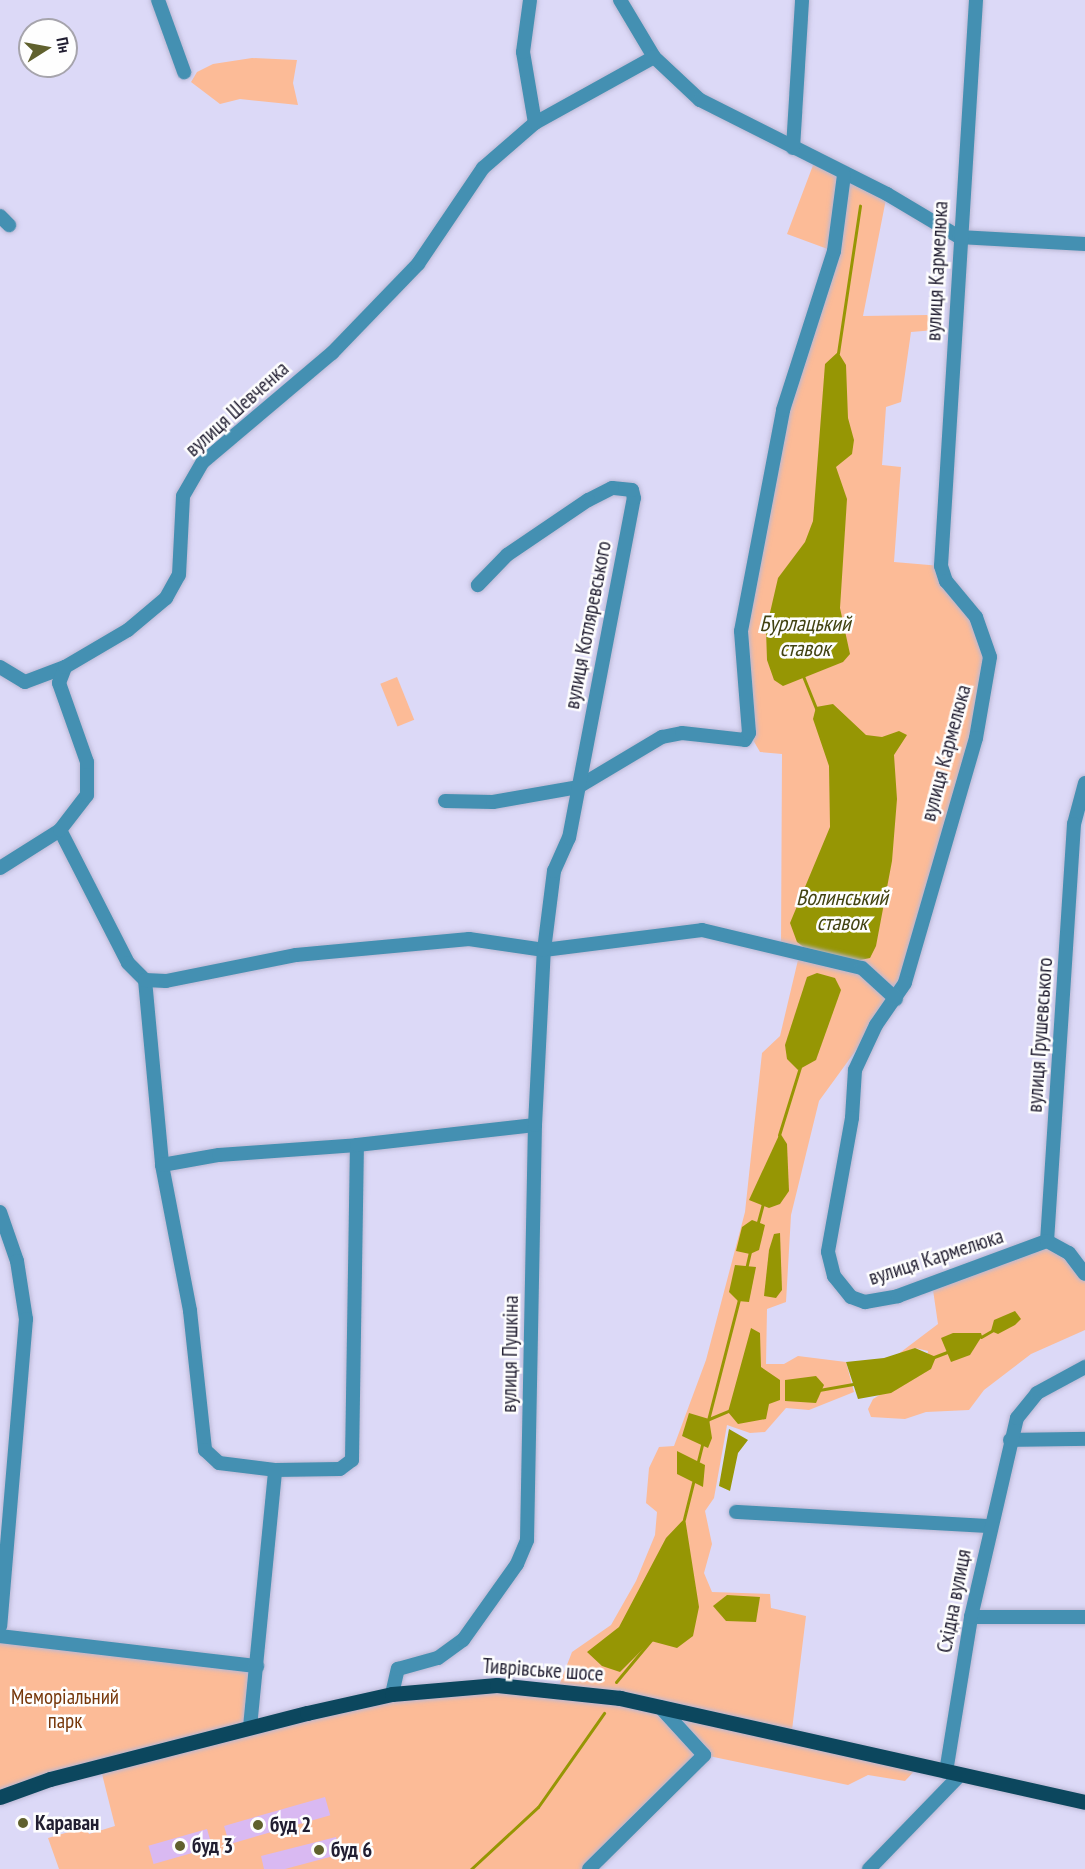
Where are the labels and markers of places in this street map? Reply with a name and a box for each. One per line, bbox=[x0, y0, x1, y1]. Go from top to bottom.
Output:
place label: Караван bbox=[35, 1810, 99, 1836]
place label: буд 2 bbox=[270, 1812, 311, 1838]
marker: Караван bbox=[16, 1816, 30, 1830]
marker: буд 2 bbox=[251, 1818, 265, 1832]
place label: буд 3 bbox=[192, 1833, 233, 1859]
place label: буд 6 bbox=[331, 1837, 372, 1863]
marker: буд 3 bbox=[173, 1839, 187, 1853]
marker: буд 6 bbox=[312, 1843, 326, 1857]

